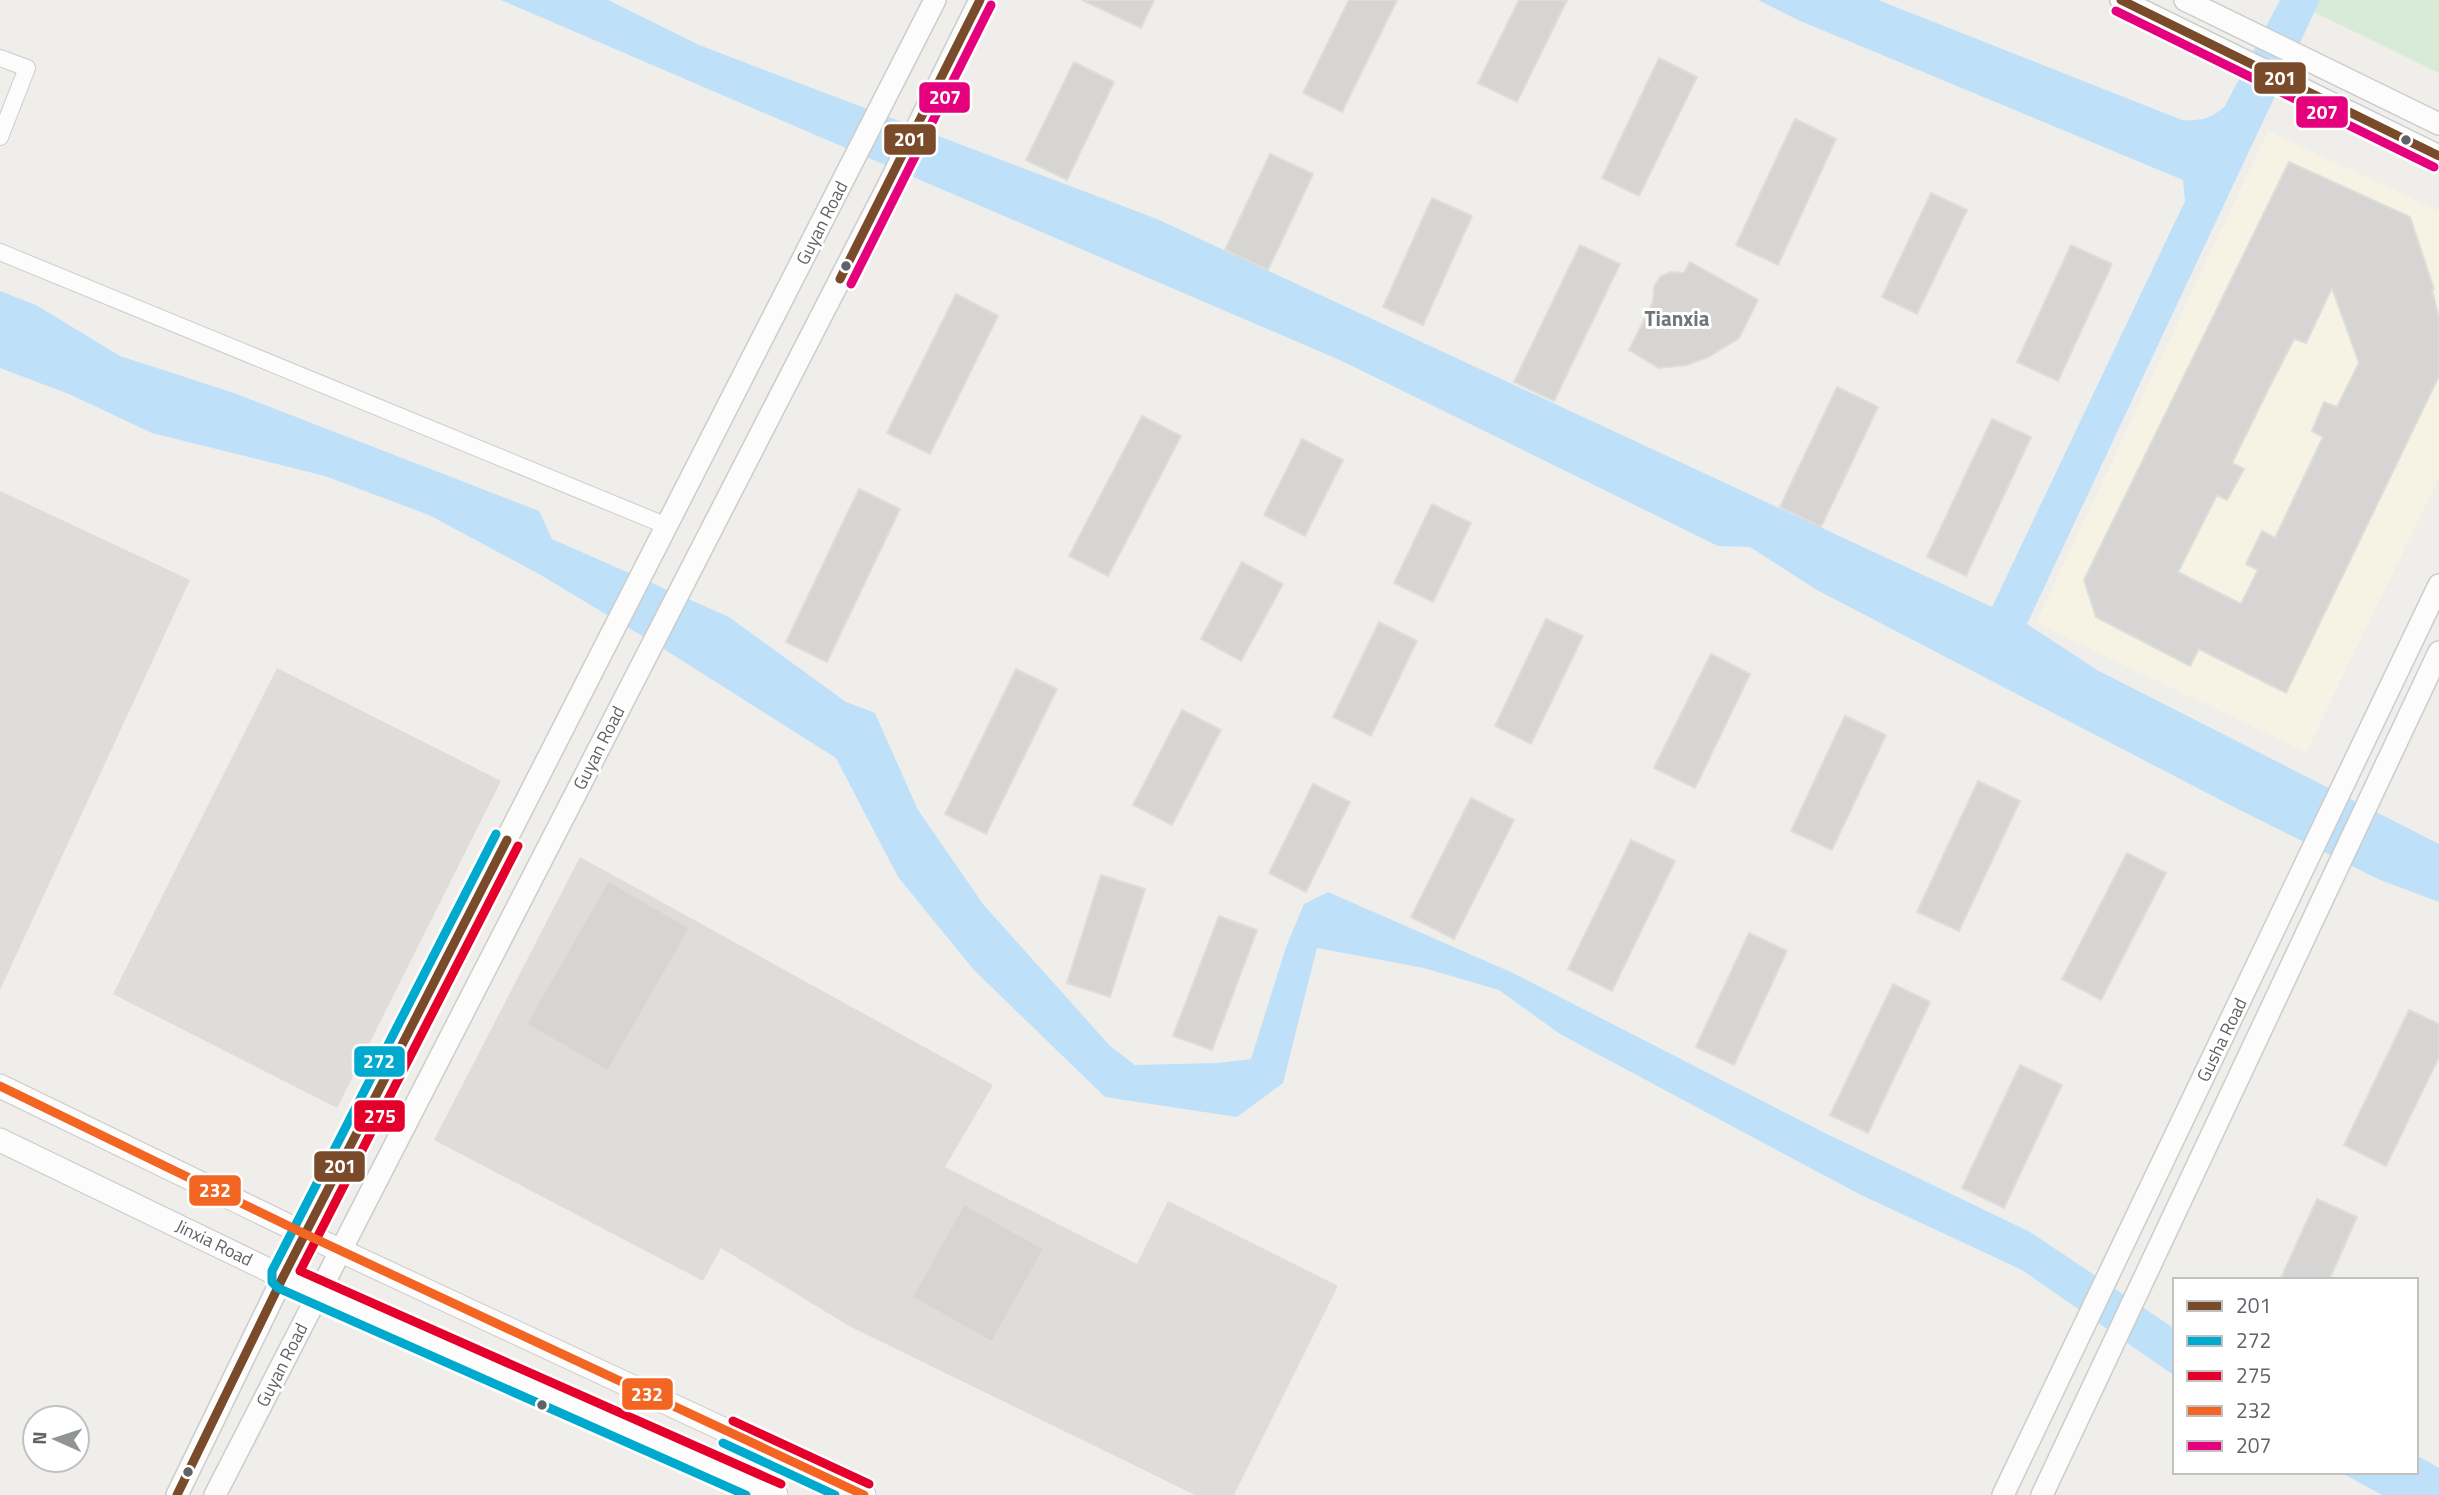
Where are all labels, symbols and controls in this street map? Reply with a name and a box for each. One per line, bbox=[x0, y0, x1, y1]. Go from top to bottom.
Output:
line badge: 201 bbox=[2253, 61, 2307, 95]
text: 201 bbox=[2264, 63, 2296, 92]
line badge: 207 bbox=[918, 81, 971, 114]
text: 207 bbox=[929, 82, 961, 111]
line badge: 207 bbox=[2295, 95, 2349, 129]
text: 207 bbox=[2306, 97, 2338, 126]
line badge: 201 bbox=[883, 123, 937, 156]
text: 201 bbox=[894, 124, 926, 153]
unlabelled marker bbox=[2399, 133, 2413, 147]
street label: Guyan Road bbox=[789, 176, 854, 269]
unlabelled marker bbox=[839, 259, 853, 273]
district label: Tianxia bbox=[1645, 302, 1710, 334]
street label: Guyan Road bbox=[566, 701, 631, 794]
street label: Gusha Road bbox=[2190, 993, 2254, 1086]
line badge: 272 bbox=[353, 1045, 406, 1078]
text: 272 bbox=[363, 1046, 395, 1075]
line badge: 275 bbox=[353, 1099, 406, 1133]
text: 275 bbox=[364, 1101, 396, 1130]
line badge: 201 bbox=[313, 1150, 366, 1183]
text: 201 bbox=[324, 1151, 356, 1180]
line badge: 232 bbox=[188, 1174, 242, 1207]
text: 232 bbox=[199, 1175, 231, 1204]
street label: Jinxia Road bbox=[171, 1212, 257, 1273]
legend bbox=[2173, 1278, 2418, 1474]
text: 201 bbox=[2236, 1289, 2271, 1321]
street label: Guyan Road bbox=[249, 1318, 314, 1411]
text: 272 bbox=[2236, 1324, 2271, 1356]
text: 275 bbox=[2236, 1359, 2271, 1391]
line badge: 232 bbox=[621, 1377, 674, 1411]
text: 232 bbox=[631, 1379, 663, 1408]
text: 232 bbox=[2236, 1394, 2271, 1426]
unlabelled marker bbox=[535, 1398, 549, 1412]
north arrow bbox=[21, 1404, 91, 1474]
text: 207 bbox=[2236, 1429, 2271, 1461]
text: N bbox=[24, 1431, 53, 1445]
unlabelled marker bbox=[181, 1465, 195, 1479]

